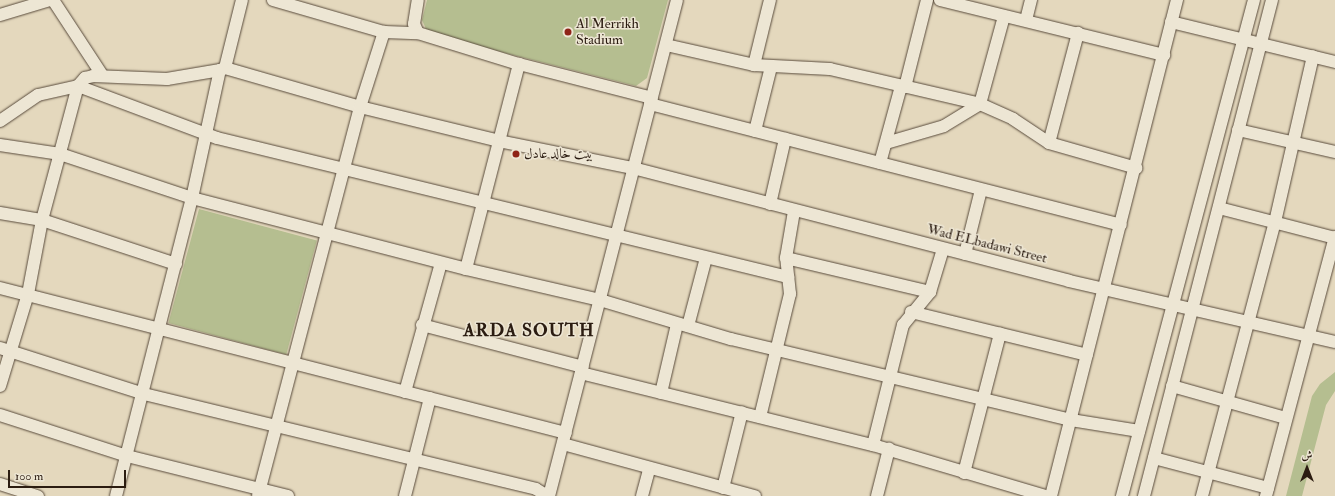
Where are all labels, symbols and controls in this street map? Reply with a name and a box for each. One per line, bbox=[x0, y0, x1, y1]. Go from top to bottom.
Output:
place label: Al Merrikh Stadium bbox=[576, 16, 639, 48]
marker: Al Merrikh Stadium bbox=[563, 27, 573, 37]
place label: بيت خالد عادل bbox=[524, 146, 593, 162]
marker: بيت خالد عادل bbox=[511, 149, 521, 159]
street label: Wad ELbadawi Street bbox=[925, 221, 1049, 267]
district label: ARDA SOUTH bbox=[463, 320, 595, 342]
north arrow bbox=[1287, 448, 1327, 488]
text: ش bbox=[1302, 449, 1312, 462]
scale bar bbox=[10, 462, 128, 488]
text: 100 m bbox=[15, 469, 43, 484]

